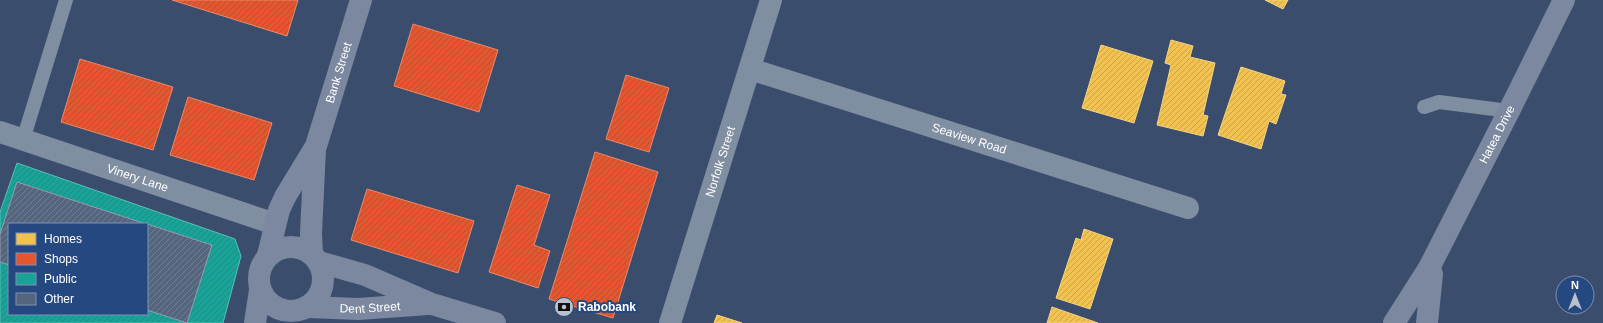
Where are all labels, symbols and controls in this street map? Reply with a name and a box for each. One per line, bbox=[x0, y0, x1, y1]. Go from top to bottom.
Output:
street label: Bank Street bbox=[323, 40, 355, 105]
street label: Hatea Drive bbox=[1476, 103, 1518, 166]
street label: Seaview Road bbox=[930, 120, 1008, 157]
street label: Norfolk Street bbox=[703, 124, 738, 199]
street label: Vinery Lane bbox=[105, 161, 170, 195]
legend bbox=[8, 223, 148, 315]
text: Homes bbox=[44, 232, 82, 246]
text: Shops bbox=[44, 252, 78, 266]
text: Public bbox=[44, 272, 77, 286]
north arrow bbox=[1555, 275, 1595, 315]
text: N bbox=[1571, 279, 1579, 291]
text: Other bbox=[44, 292, 74, 306]
bank icon: Rabobank bbox=[553, 296, 575, 318]
street label: Dent Street bbox=[339, 299, 401, 316]
place label: Rabobank bbox=[578, 300, 636, 314]

